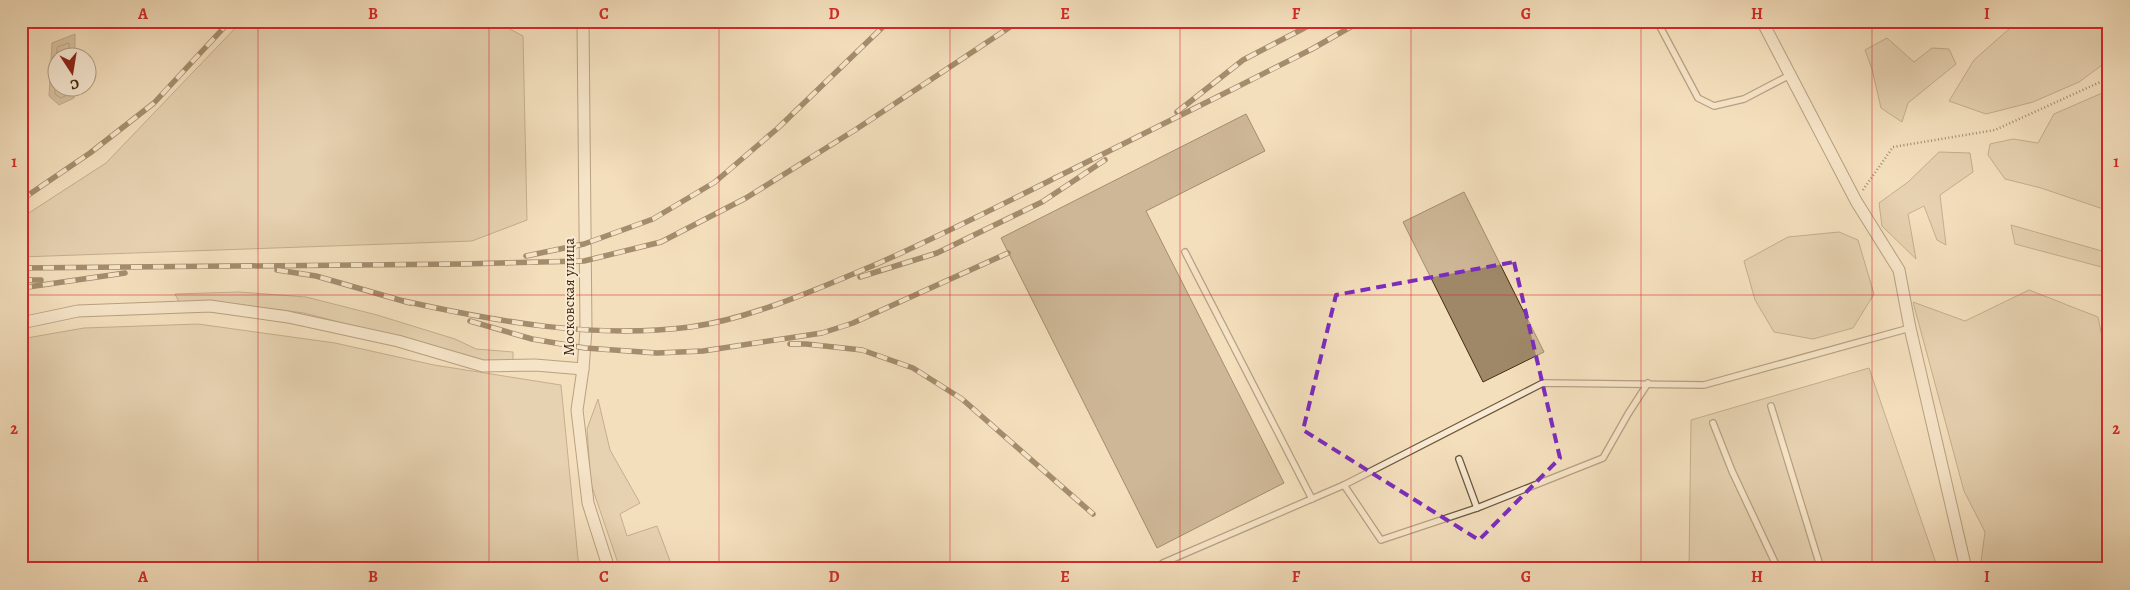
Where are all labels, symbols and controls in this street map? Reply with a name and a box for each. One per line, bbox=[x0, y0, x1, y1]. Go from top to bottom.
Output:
text: A bbox=[137, 3, 149, 25]
text: B bbox=[368, 3, 378, 25]
text: C bbox=[599, 3, 609, 25]
text: D bbox=[828, 3, 840, 25]
text: E bbox=[1060, 3, 1070, 25]
text: F bbox=[1292, 3, 1301, 25]
text: G bbox=[1521, 3, 1531, 25]
text: H bbox=[1751, 3, 1763, 25]
text: I bbox=[1984, 3, 1990, 25]
north arrow bbox=[48, 48, 98, 98]
text: С bbox=[68, 74, 81, 94]
text: 1 bbox=[11, 151, 17, 173]
text: 1 bbox=[2113, 151, 2119, 173]
street label: Московская улица bbox=[559, 238, 579, 356]
text: 2 bbox=[10, 418, 18, 440]
text: 2 bbox=[2112, 418, 2120, 440]
text: A bbox=[137, 566, 149, 588]
text: B bbox=[368, 566, 378, 588]
text: C bbox=[599, 566, 609, 588]
text: D bbox=[828, 566, 840, 588]
text: E bbox=[1060, 566, 1070, 588]
text: F bbox=[1292, 566, 1301, 588]
text: G bbox=[1521, 566, 1531, 588]
text: H bbox=[1751, 566, 1763, 588]
text: I bbox=[1984, 566, 1990, 588]

